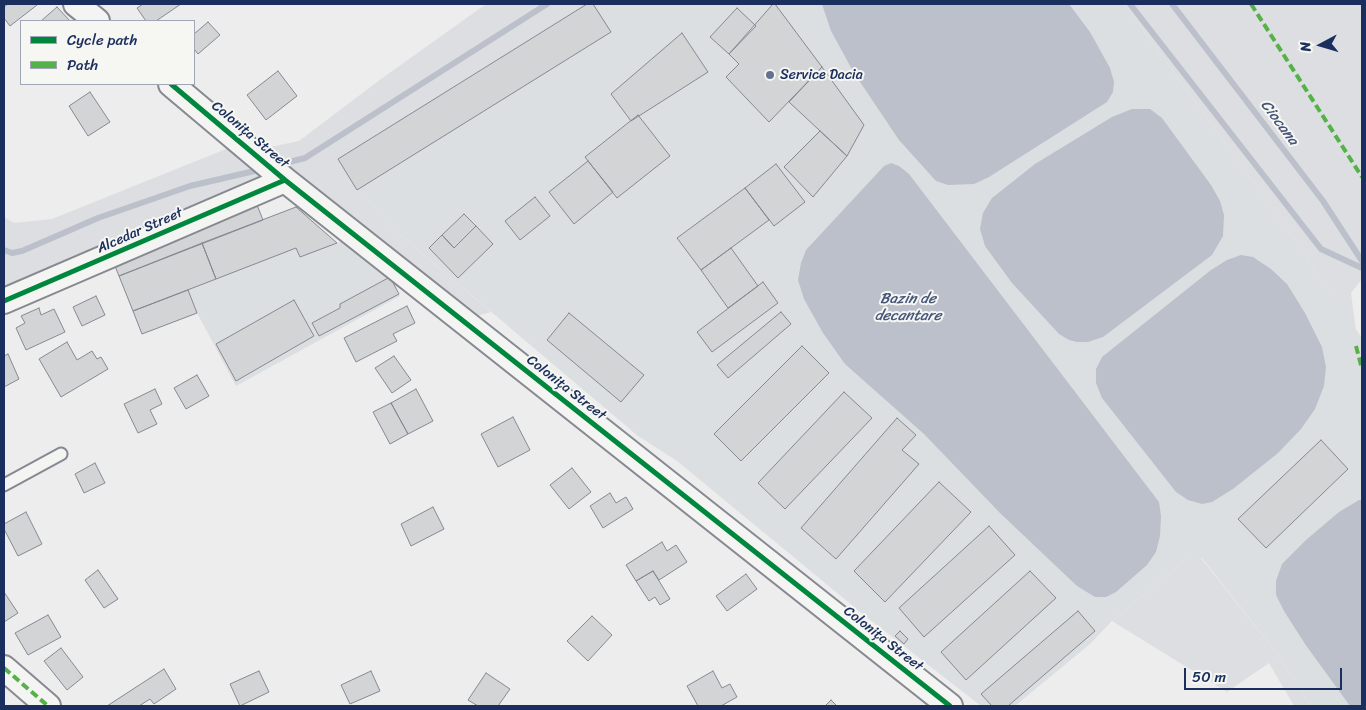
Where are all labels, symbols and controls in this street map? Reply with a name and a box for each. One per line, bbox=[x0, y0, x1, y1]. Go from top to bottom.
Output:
legend bbox=[20, 20, 195, 85]
north arrow bbox=[1296, 20, 1346, 70]
text: Cycle path bbox=[67, 27, 137, 53]
text: N bbox=[1293, 40, 1319, 53]
text: Path bbox=[67, 52, 98, 78]
place label: Service Dacia bbox=[780, 67, 863, 83]
marker: Service Dacia bbox=[764, 69, 776, 81]
water label: Ciocana bbox=[1256, 97, 1302, 149]
street label: Colonița Street bbox=[208, 98, 292, 172]
street label: Alcedar Street bbox=[95, 205, 185, 257]
water label: Bazin de decantare bbox=[875, 290, 941, 325]
street label: Colonița Street bbox=[523, 352, 609, 424]
street label: Colonița Street bbox=[840, 603, 926, 675]
scale bar bbox=[1186, 658, 1344, 690]
text: 50 m bbox=[1192, 664, 1226, 690]

